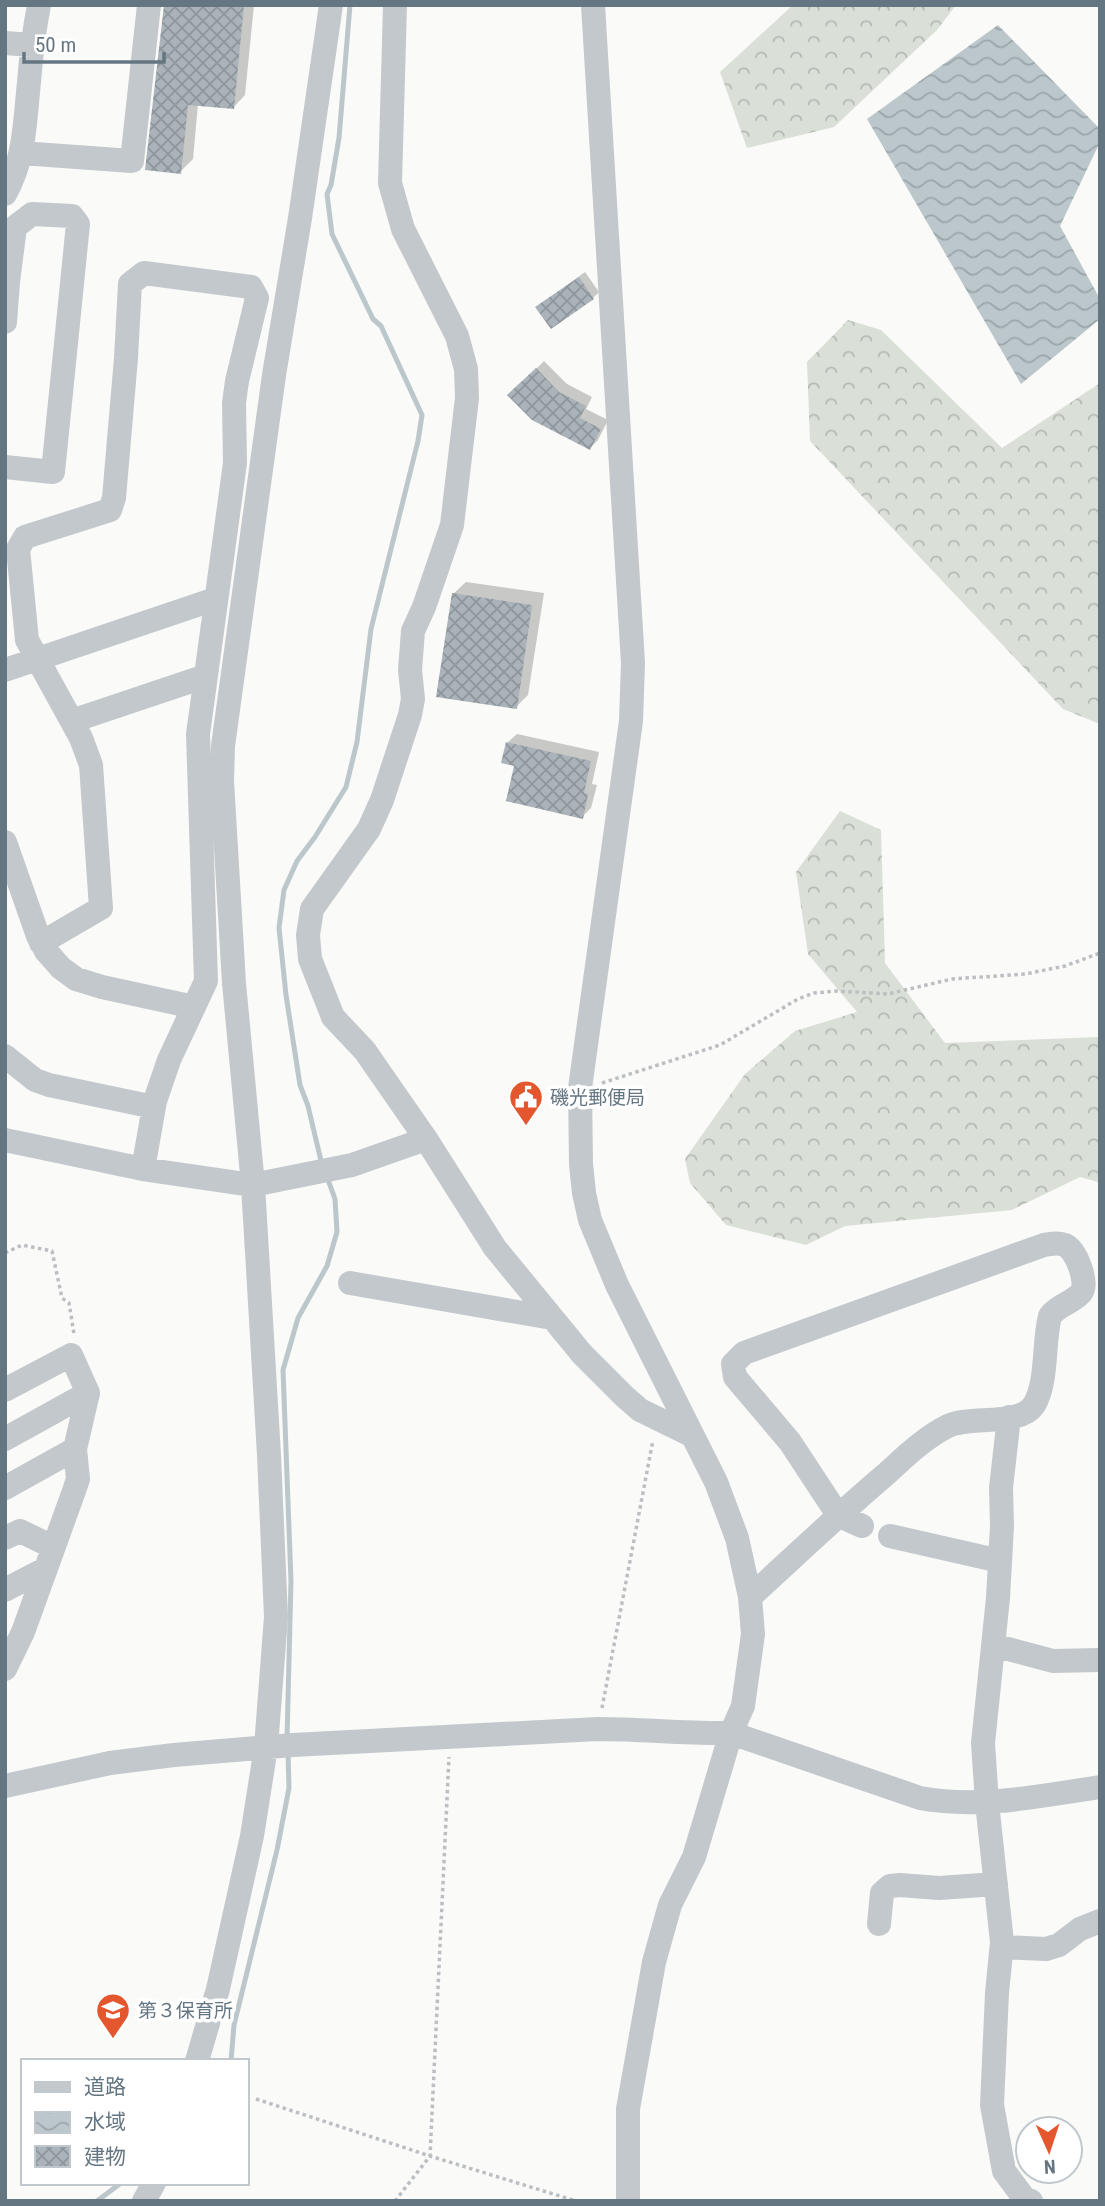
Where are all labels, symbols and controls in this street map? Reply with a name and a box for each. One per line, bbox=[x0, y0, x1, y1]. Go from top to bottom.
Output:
scale bar bbox=[24, 21, 164, 65]
text: 50 m bbox=[35, 33, 76, 57]
public building icon: 磯光郵便局 bbox=[507, 1078, 545, 1127]
place label: 磯光郵便局 bbox=[550, 1086, 645, 1109]
school or university icon: 第３保育所 bbox=[94, 1991, 132, 2040]
place label: 第３保育所 bbox=[138, 1999, 233, 2022]
legend bbox=[21, 2059, 248, 2185]
text: 道路 bbox=[84, 2075, 126, 2099]
text: 水域 bbox=[84, 2110, 126, 2134]
north arrow bbox=[1014, 2115, 1084, 2185]
text: 建物 bbox=[84, 2145, 126, 2169]
text: N bbox=[1043, 2155, 1056, 2178]

